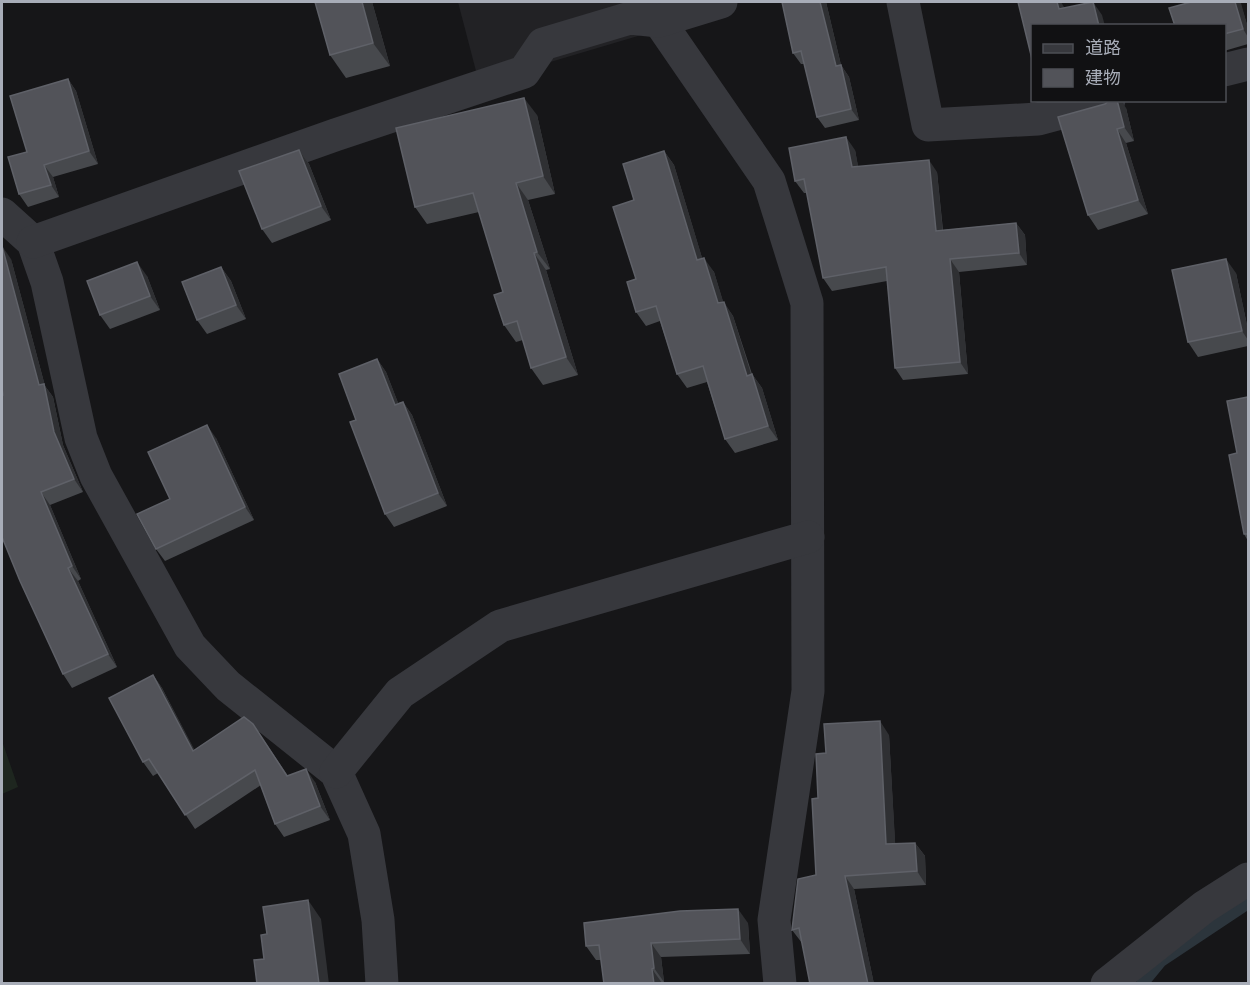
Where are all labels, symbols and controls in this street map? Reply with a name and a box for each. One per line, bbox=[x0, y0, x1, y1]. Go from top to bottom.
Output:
legend bbox=[1031, 24, 1226, 102]
text: 道路 bbox=[1085, 36, 1121, 58]
text: 建物 bbox=[1085, 66, 1121, 88]

